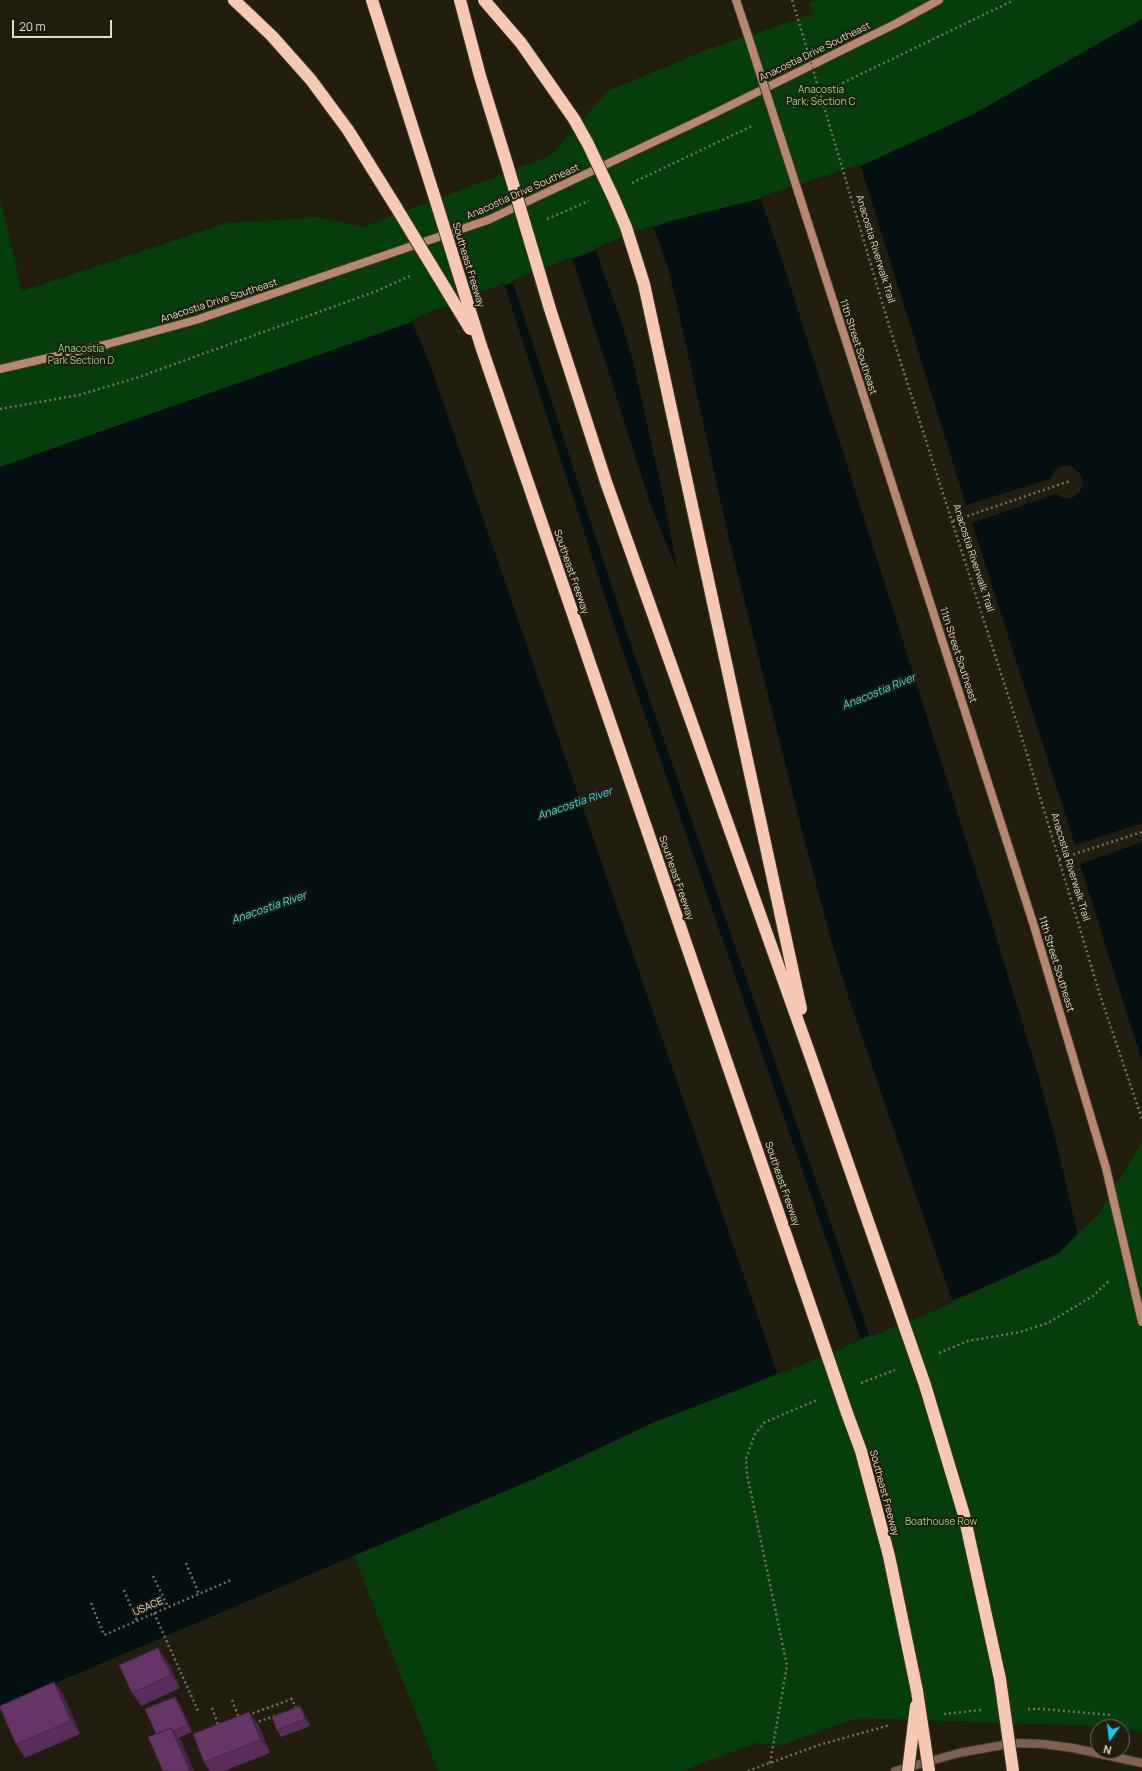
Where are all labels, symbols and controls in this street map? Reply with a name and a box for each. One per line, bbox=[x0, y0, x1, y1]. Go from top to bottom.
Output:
scale bar bbox=[14, 12, 114, 38]
text: 20 m bbox=[19, 18, 46, 35]
street label: Anacostia Drive Southeast bbox=[757, 20, 873, 84]
park label: Anacostia Park, Section C bbox=[786, 84, 856, 108]
street label: Anacostia Drive Southeast bbox=[465, 162, 581, 222]
street label: Anacostia Riverwalk Trail bbox=[853, 193, 897, 305]
street label: Southeast Freeway bbox=[449, 221, 487, 309]
street label: Anacostia Drive Southeast bbox=[159, 276, 279, 326]
street label: 11th Street Southeast bbox=[837, 298, 879, 396]
park label: Anacostia Park Section D bbox=[48, 343, 114, 366]
street label: Anacostia Riverwalk Trail bbox=[950, 503, 996, 613]
street label: Southeast Freeway bbox=[551, 528, 591, 616]
street label: 11th Street Southeast bbox=[937, 606, 979, 704]
water label: Anacostia River bbox=[840, 671, 918, 713]
water label: Anacostia River bbox=[536, 785, 614, 823]
street label: Anacostia Riverwalk Trail bbox=[1048, 811, 1092, 923]
street label: Southeast Freeway bbox=[656, 834, 696, 922]
water label: Anacostia River bbox=[230, 889, 308, 927]
street label: 11th Street Southeast bbox=[1036, 915, 1076, 1013]
street label: Southeast Freeway bbox=[762, 1140, 802, 1228]
street label: Southeast Freeway bbox=[867, 1449, 901, 1537]
park label: Boathouse Row bbox=[905, 1516, 977, 1528]
street label: USACE bbox=[131, 1595, 165, 1619]
north arrow bbox=[1090, 1719, 1130, 1759]
text: N bbox=[1102, 1742, 1113, 1758]

